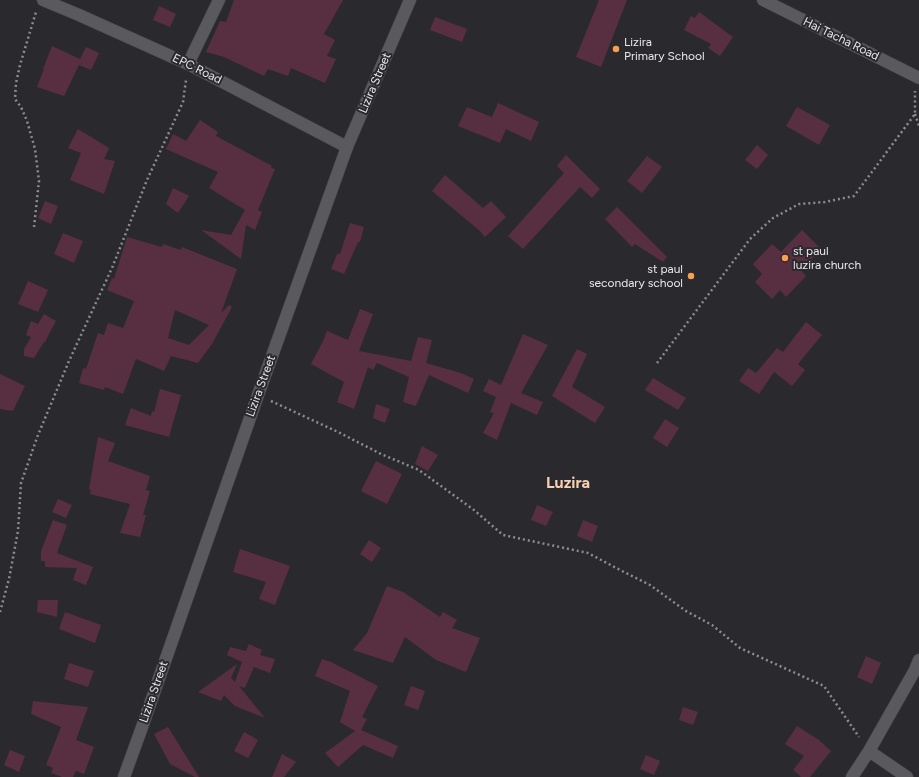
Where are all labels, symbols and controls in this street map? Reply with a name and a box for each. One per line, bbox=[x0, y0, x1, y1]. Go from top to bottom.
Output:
street label: Hai Tacha Road bbox=[801, 14, 881, 64]
place label: Lizira Primary School bbox=[624, 35, 705, 63]
marker: Lizira Primary School bbox=[611, 44, 621, 54]
street label: EPC Road bbox=[170, 51, 224, 87]
street label: Lizira Street bbox=[356, 51, 394, 115]
place label: st paul luzira church bbox=[793, 244, 861, 272]
marker: st paul luzira church bbox=[780, 253, 790, 263]
place label: st paul secondary school bbox=[589, 262, 683, 290]
marker: st paul secondary school bbox=[686, 271, 696, 281]
street label: Lizira Street bbox=[243, 353, 279, 419]
district label: Luzira bbox=[546, 473, 590, 493]
street label: Lizira Street bbox=[137, 659, 171, 725]

